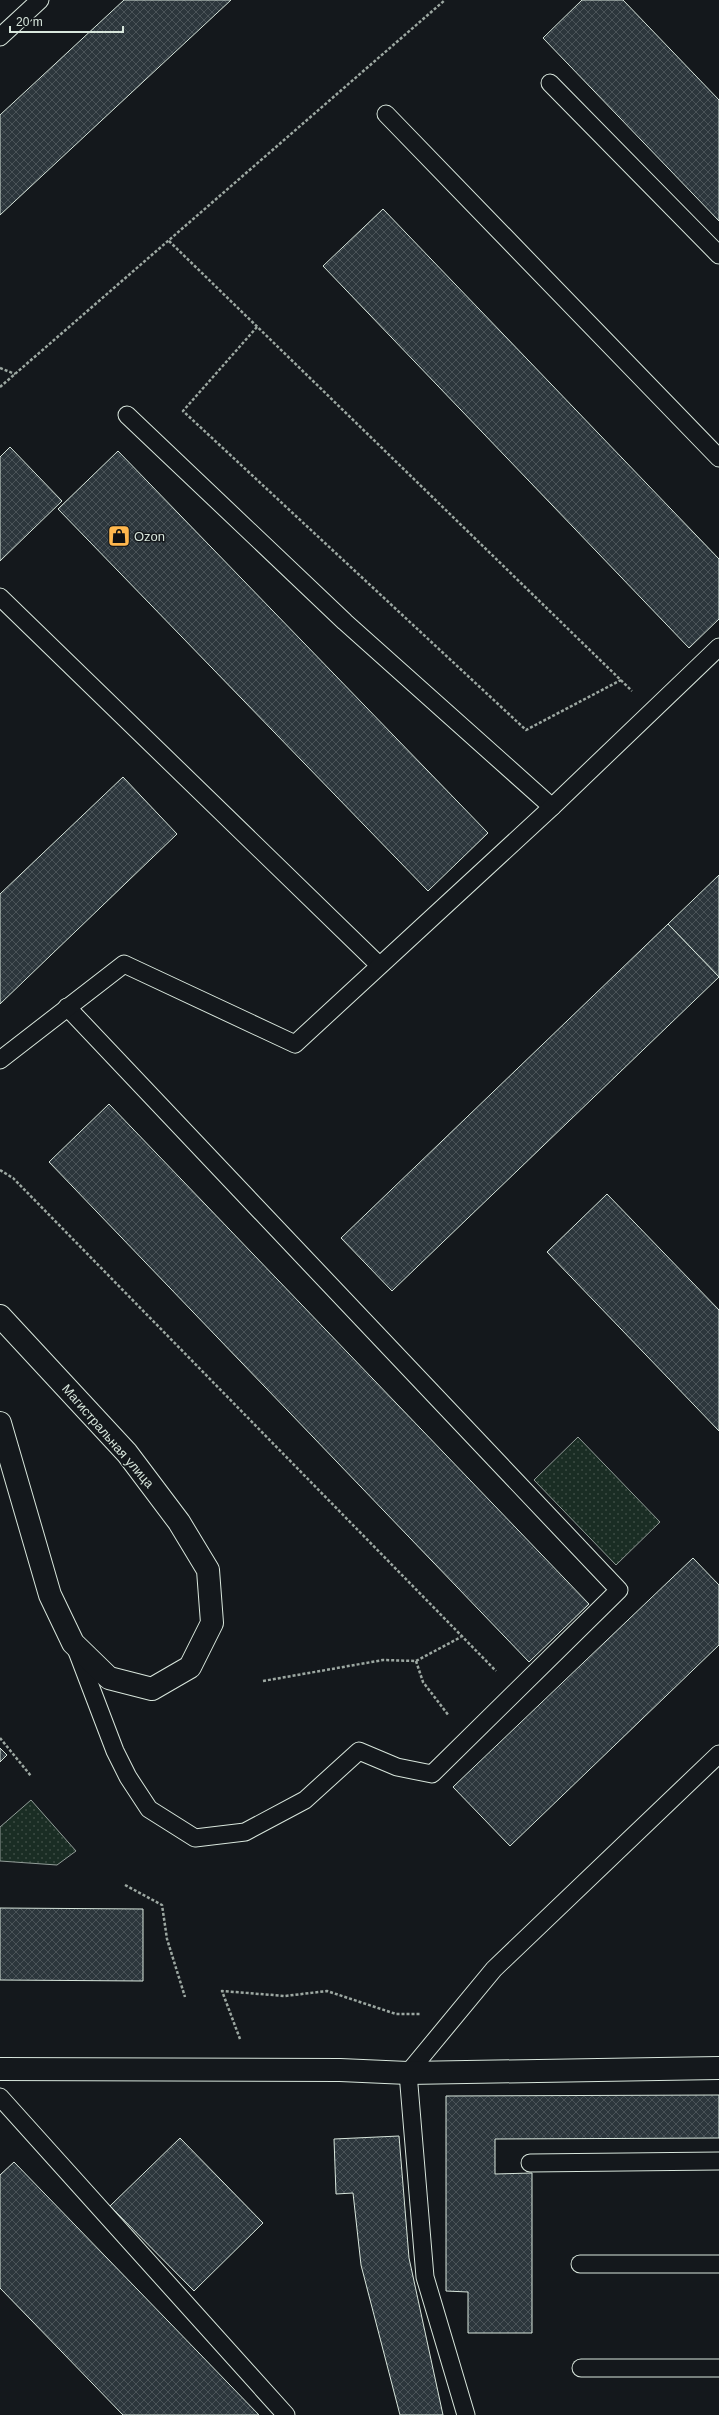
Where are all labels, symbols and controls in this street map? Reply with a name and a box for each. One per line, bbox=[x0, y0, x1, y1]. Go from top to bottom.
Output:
scale bar bbox=[10, 8, 123, 34]
text: 20 m bbox=[16, 15, 43, 29]
shop icon: Ozon bbox=[106, 523, 132, 549]
place label: Ozon bbox=[134, 529, 165, 544]
street label: Магистральная улица bbox=[59, 1381, 158, 1491]

